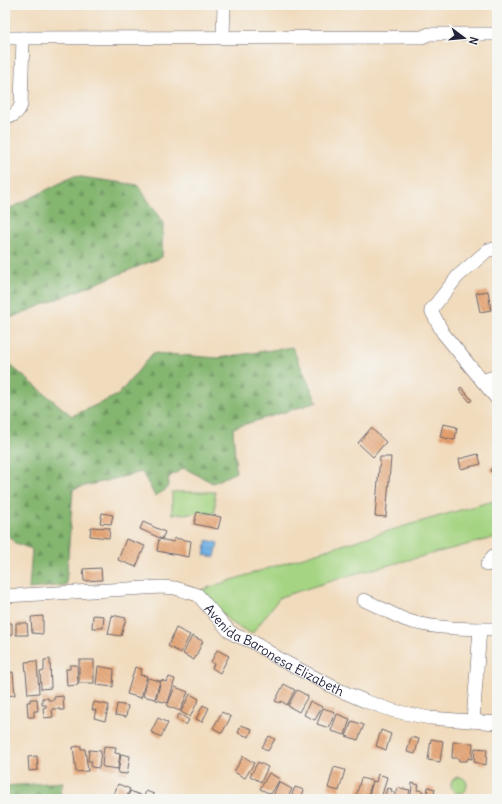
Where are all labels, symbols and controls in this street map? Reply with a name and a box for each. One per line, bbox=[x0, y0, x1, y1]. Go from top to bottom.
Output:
north arrow bbox=[444, 18, 484, 58]
text: N bbox=[466, 35, 481, 46]
street label: Avenida Baronesa Elizabeth bbox=[201, 600, 347, 700]

